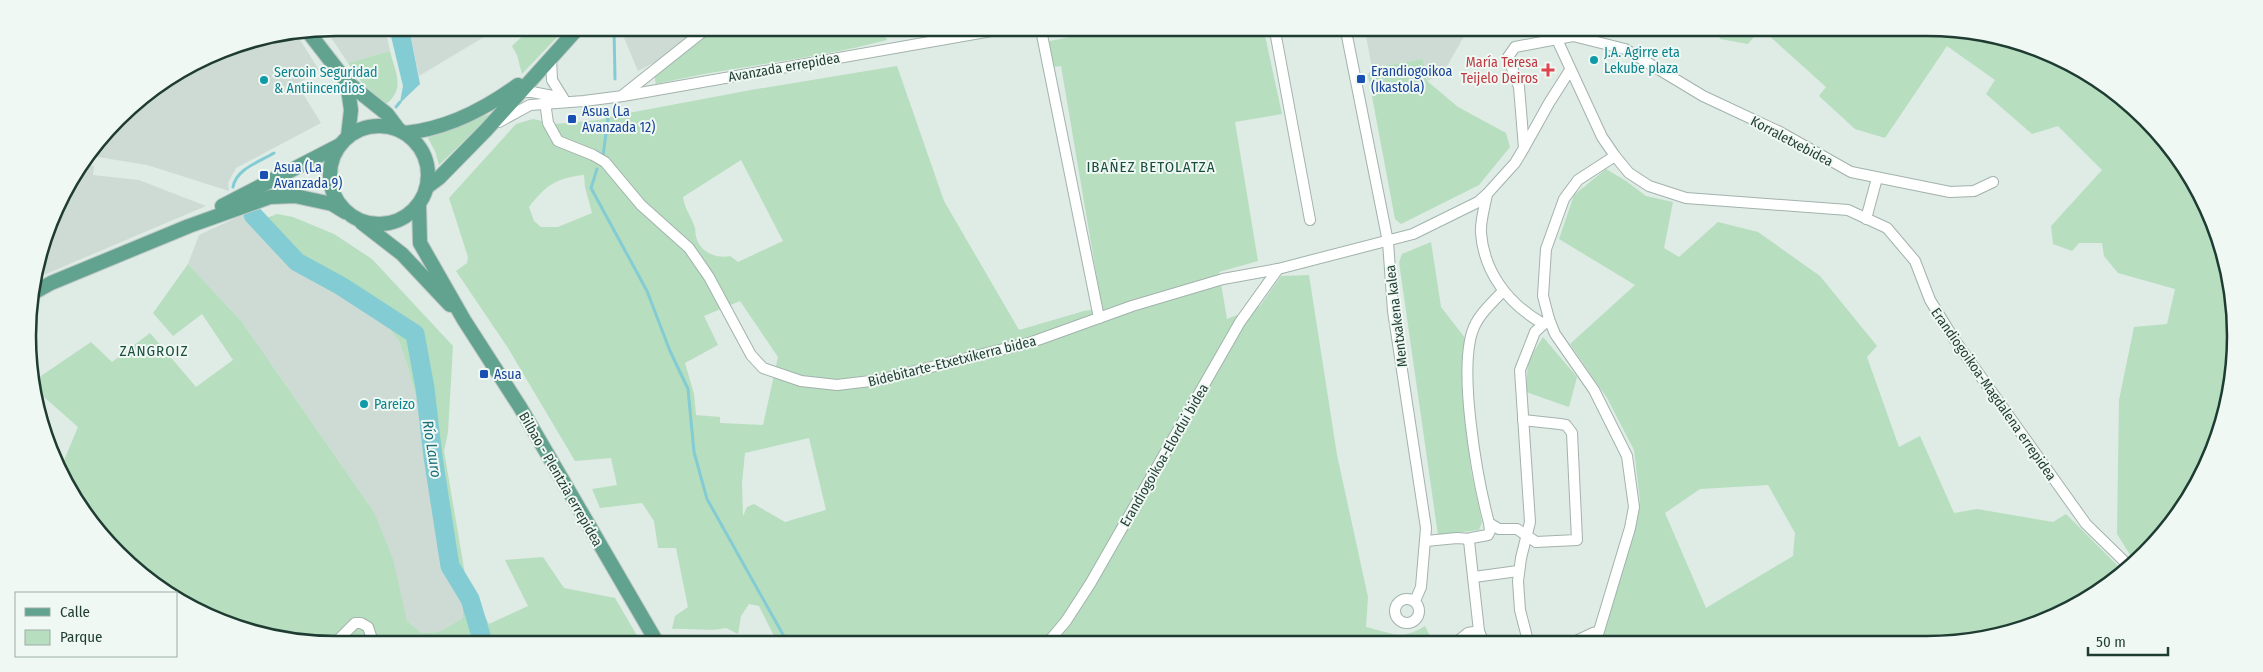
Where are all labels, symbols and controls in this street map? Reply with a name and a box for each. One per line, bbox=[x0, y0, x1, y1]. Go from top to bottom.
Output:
place label: J.A. Agirre eta Lekube plaza bbox=[1604, 44, 1680, 77]
street label: Avanzada errepidea bbox=[727, 49, 841, 86]
place label: María Teresa Teijelo Deiros bbox=[1461, 54, 1538, 87]
marker: J.A. Agirre eta Lekube plaza bbox=[1588, 54, 1600, 66]
place label: Erandiogoikoa (Ikastola) bbox=[1371, 63, 1452, 96]
place label: Sercoin Seguridad & Antiincendios bbox=[274, 64, 378, 97]
marker: María Teresa Teijelo Deiros bbox=[1542, 64, 1554, 76]
marker: Erandiogoikoa (Ikastola) bbox=[1355, 73, 1367, 85]
marker: Sercoin Seguridad & Antiincendios bbox=[258, 74, 270, 86]
place label: Asua (La Avanzada 12) bbox=[582, 103, 655, 136]
marker: Asua (La Avanzada 12) bbox=[566, 113, 578, 125]
street label: Korraletxebidea bbox=[1748, 113, 1836, 170]
district label: IBAÑEZ BETOLATZA bbox=[1086, 158, 1216, 176]
place label: Asua (La Avanzada 9) bbox=[274, 159, 342, 192]
marker: Asua (La Avanzada 9) bbox=[258, 169, 270, 181]
street label: Mentxakena kalea bbox=[1382, 264, 1411, 368]
street label: Erandiogoikoa-Magdalena errepidea bbox=[1927, 305, 2060, 484]
street label: Bidebitarte-Etxetxikerra bidea bbox=[866, 332, 1038, 391]
district label: ZANGROIZ bbox=[119, 342, 189, 360]
place label: Asua bbox=[494, 366, 522, 383]
marker: Asua bbox=[478, 368, 490, 380]
street label: Erandiogoikoa-Elordui bidea bbox=[1117, 381, 1212, 530]
place label: Pareizo bbox=[374, 396, 415, 413]
marker: Pareizo bbox=[358, 398, 370, 410]
street label: Bilbao - Plentzia errepidea bbox=[515, 409, 606, 550]
water label: Río Lauro bbox=[419, 419, 445, 479]
legend bbox=[15, 592, 178, 657]
text: Calle bbox=[60, 603, 90, 621]
scale bar bbox=[2088, 624, 2168, 656]
text: Parque bbox=[60, 628, 103, 646]
text: 50 m bbox=[2096, 633, 2126, 651]

